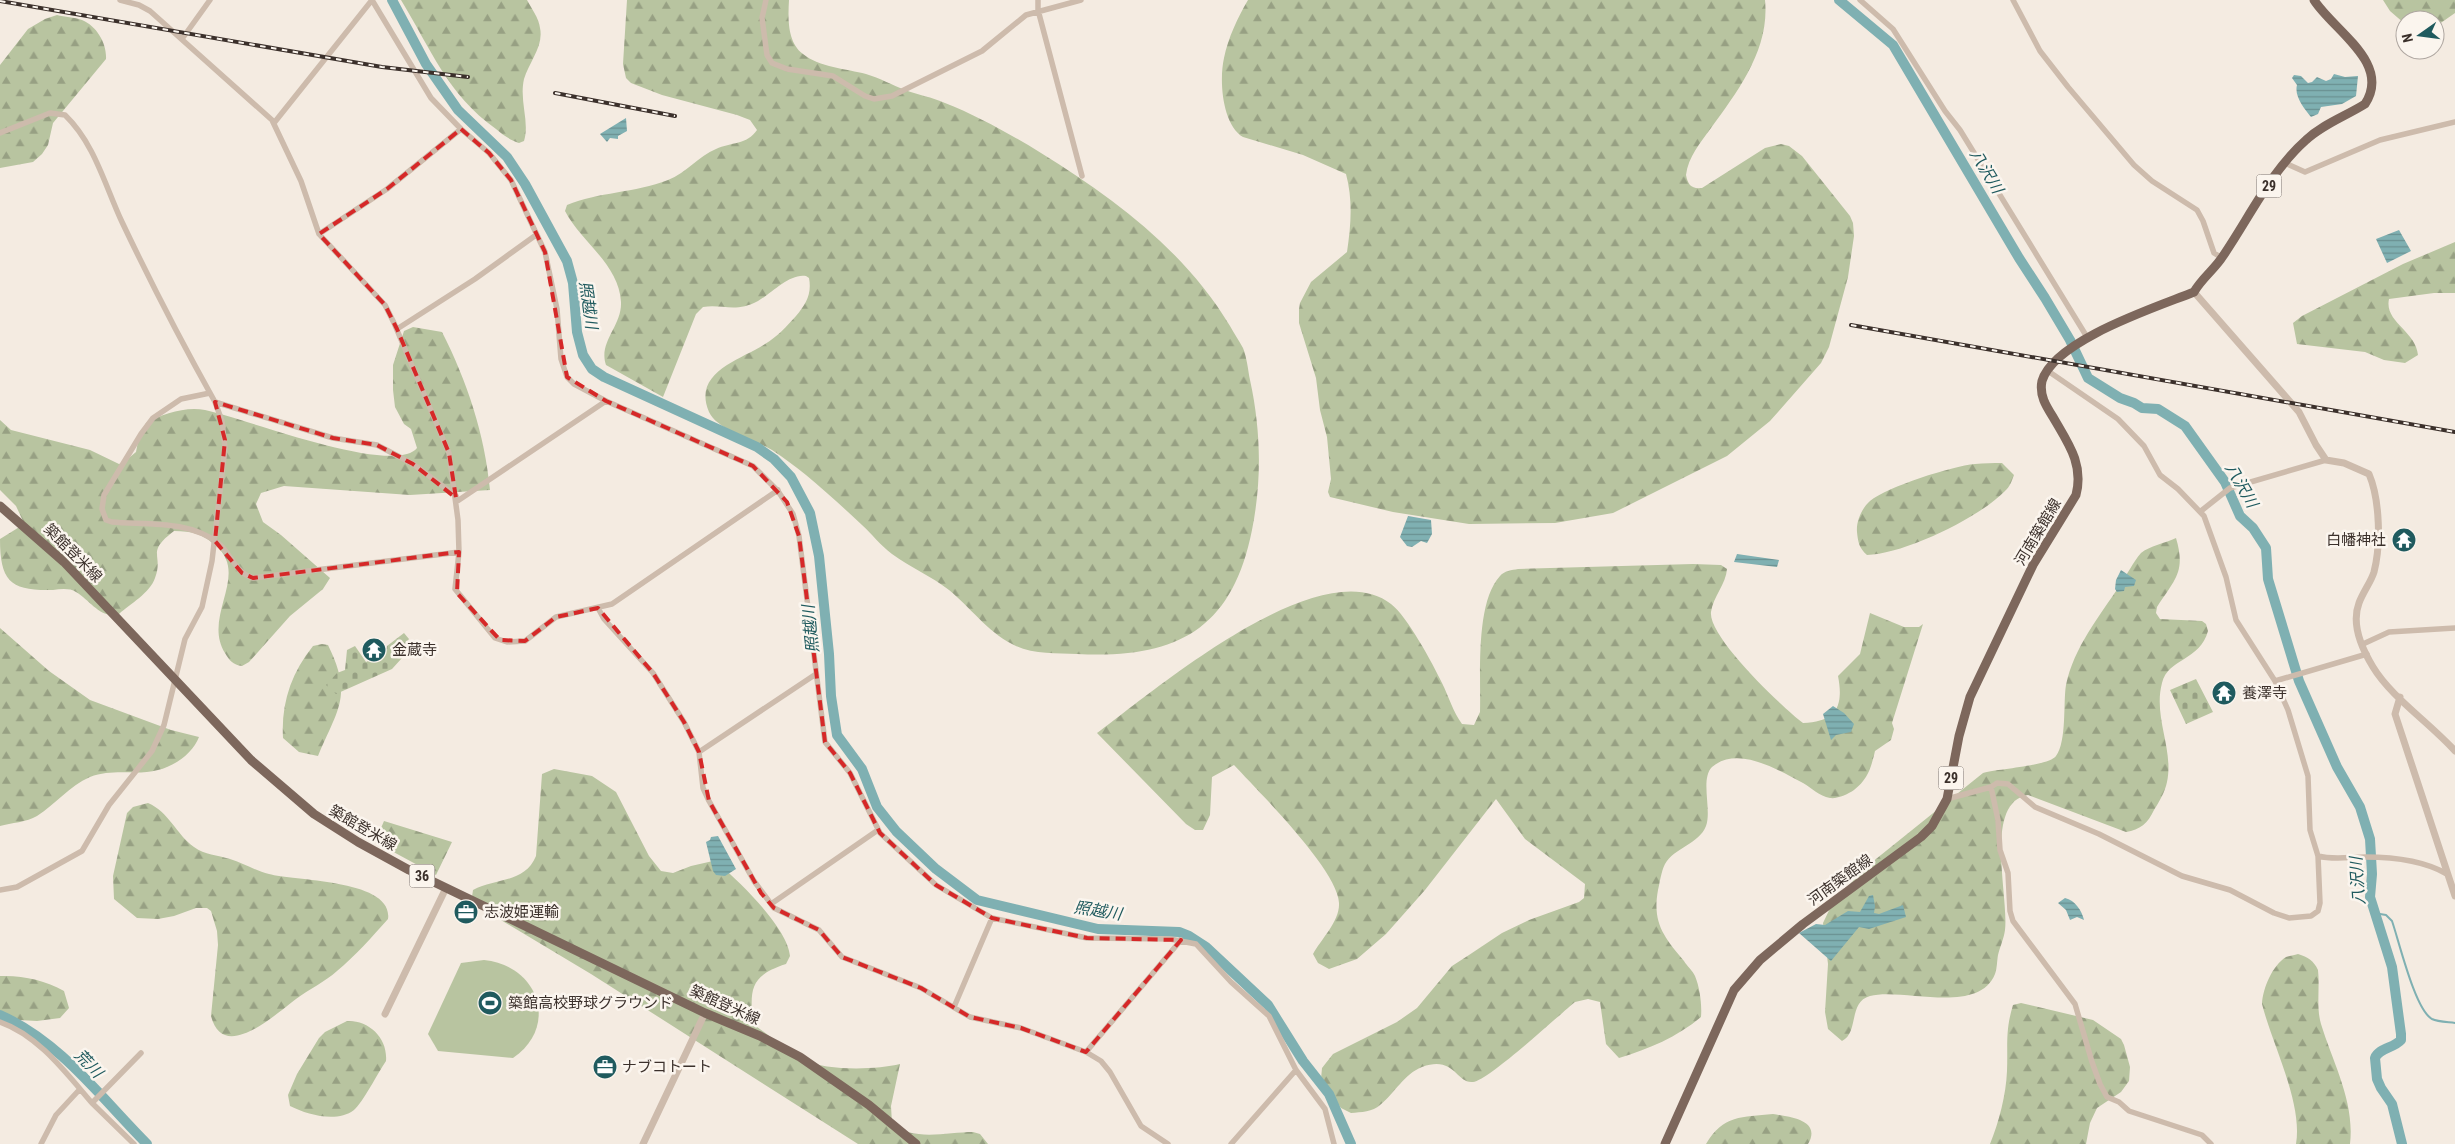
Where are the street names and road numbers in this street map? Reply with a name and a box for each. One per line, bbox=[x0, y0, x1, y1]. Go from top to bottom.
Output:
road number: 29 bbox=[2256, 175, 2282, 198]
street label: 河南築館線 bbox=[2011, 495, 2065, 569]
street label: 築館登米線 bbox=[40, 520, 106, 586]
road number: 29 bbox=[1938, 766, 1964, 790]
street label: 築館登米線 bbox=[326, 801, 400, 855]
street label: 河南築館線 bbox=[1804, 851, 1876, 909]
road number: 36 bbox=[410, 864, 434, 888]
street label: 築館登米線 bbox=[687, 982, 763, 1028]

